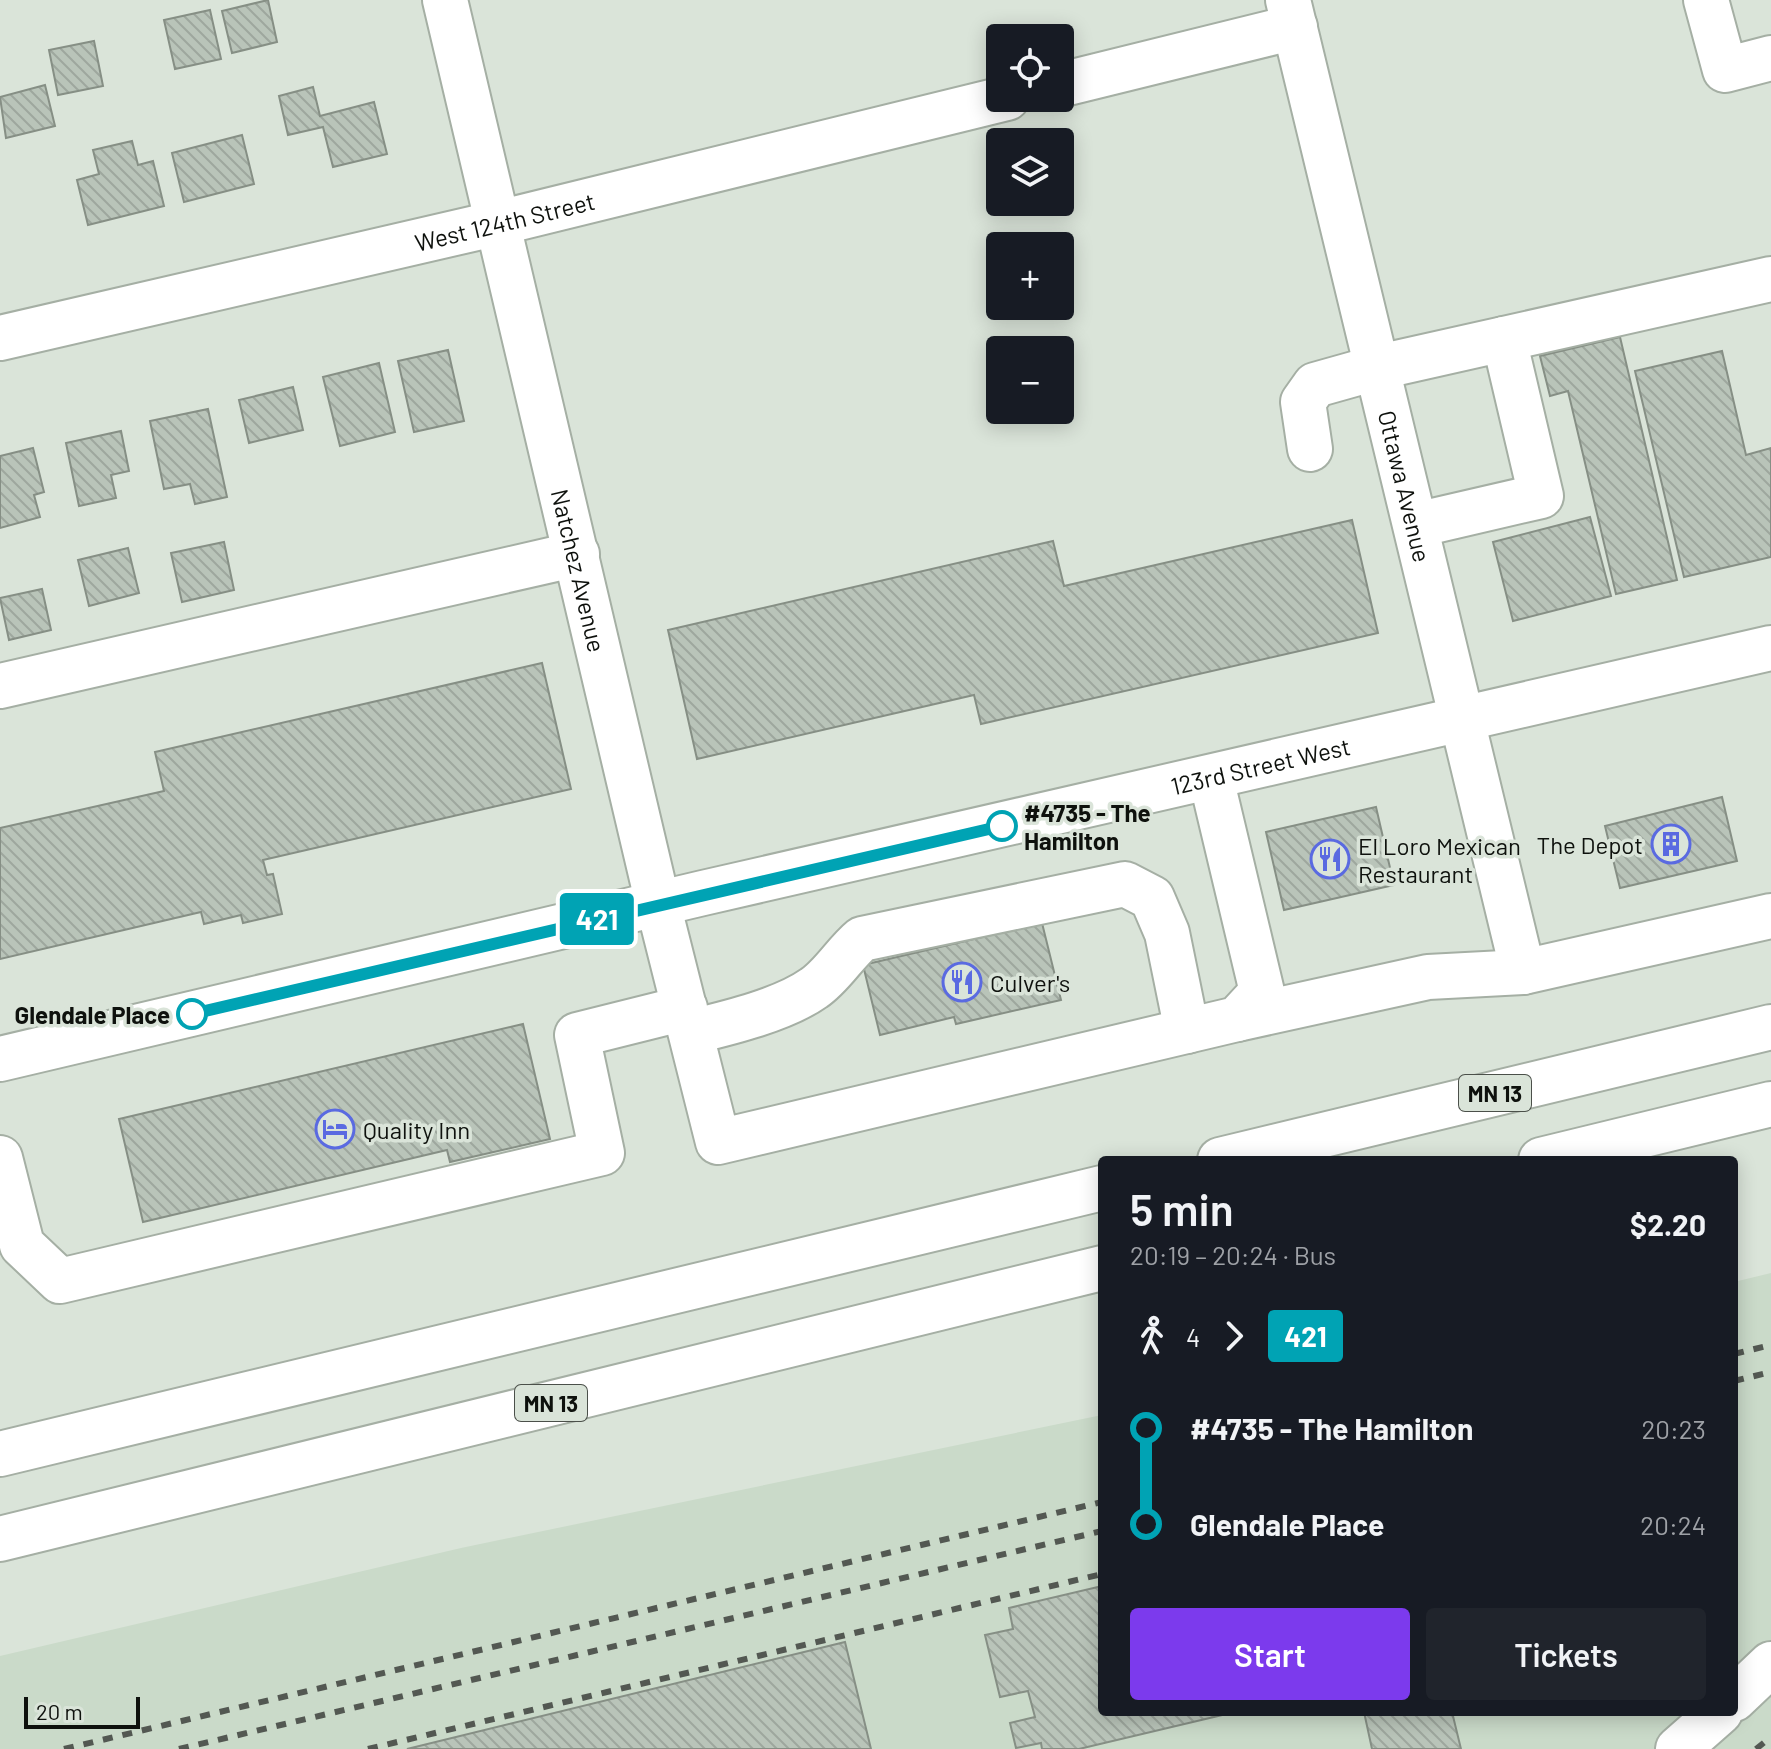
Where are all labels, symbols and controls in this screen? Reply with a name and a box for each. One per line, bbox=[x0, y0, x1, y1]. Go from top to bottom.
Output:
map controls bbox=[986, 24, 1074, 424]
button: locate bbox=[986, 24, 1074, 112]
button: layers bbox=[986, 128, 1074, 216]
street label: West 124th Street bbox=[412, 185, 598, 256]
button: + bbox=[986, 232, 1074, 320]
button: − bbox=[986, 336, 1074, 424]
street label: Ottawa Avenue bbox=[1373, 407, 1438, 565]
street label: Natchez Avenue bbox=[546, 486, 613, 655]
street label: 123rd Street West bbox=[1168, 731, 1353, 800]
place label: #4735 - The Hamilton bbox=[1024, 798, 1151, 855]
marker: #4735 - The Hamilton bbox=[987, 811, 1017, 841]
building icon: The Depot bbox=[1650, 823, 1692, 865]
place label: The Depot bbox=[1537, 830, 1643, 859]
place label: El Loro Mexican Restaurant bbox=[1358, 831, 1521, 888]
restaurant icon: El Loro Mexican Restaurant bbox=[1309, 838, 1351, 880]
line badge: 421 bbox=[551, 893, 643, 945]
text: 421 bbox=[576, 902, 618, 936]
restaurant icon: Culver's bbox=[941, 961, 983, 1003]
place label: Culver's bbox=[990, 968, 1070, 997]
marker: Glendale Place bbox=[177, 999, 207, 1029]
place label: Glendale Place bbox=[15, 1000, 170, 1029]
road number: MN 13 bbox=[1459, 1075, 1531, 1111]
hotel icon: Quality Inn bbox=[314, 1108, 356, 1150]
place label: Quality Inn bbox=[363, 1115, 470, 1144]
text: 5 min bbox=[1130, 1182, 1234, 1235]
text: $2.20 bbox=[1630, 1206, 1706, 1242]
text: 20:19 – 20:24 · Bus bbox=[1130, 1239, 1336, 1270]
icon: walk bbox=[1130, 1314, 1174, 1358]
icon: forward bbox=[1212, 1314, 1256, 1358]
text: 421 bbox=[1284, 1319, 1327, 1353]
text: 4 bbox=[1186, 1321, 1200, 1352]
road number: MN 13 bbox=[515, 1385, 587, 1421]
text: #4735 - The Hamilton bbox=[1190, 1410, 1473, 1446]
text: 20:23 bbox=[1641, 1413, 1706, 1444]
text: Glendale Place bbox=[1190, 1506, 1384, 1542]
text: 20:24 bbox=[1640, 1509, 1706, 1540]
button: Start bbox=[1130, 1608, 1410, 1700]
button: Tickets bbox=[1426, 1608, 1706, 1700]
scale bar bbox=[24, 1693, 140, 1729]
text: 20 m bbox=[36, 1698, 83, 1724]

